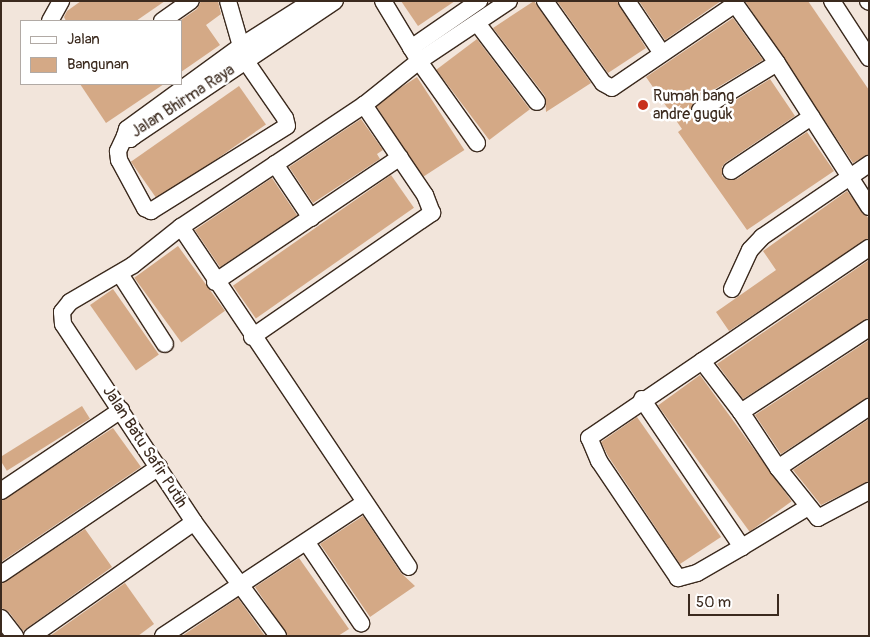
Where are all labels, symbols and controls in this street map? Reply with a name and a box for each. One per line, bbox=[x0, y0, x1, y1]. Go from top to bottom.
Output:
legend bbox=[20, 20, 182, 85]
text: Jalan bbox=[67, 30, 100, 49]
text: Bangunan bbox=[67, 55, 129, 74]
street label: Jalan Bhirma Raya bbox=[128, 60, 238, 142]
place label: Rumah bang andre guguk bbox=[653, 86, 734, 124]
marker: Rumah bang andre guguk bbox=[637, 99, 649, 111]
street label: Jalan Batu Safir Putih bbox=[98, 382, 192, 512]
scale bar bbox=[690, 584, 781, 616]
text: 50 m bbox=[696, 593, 731, 612]

